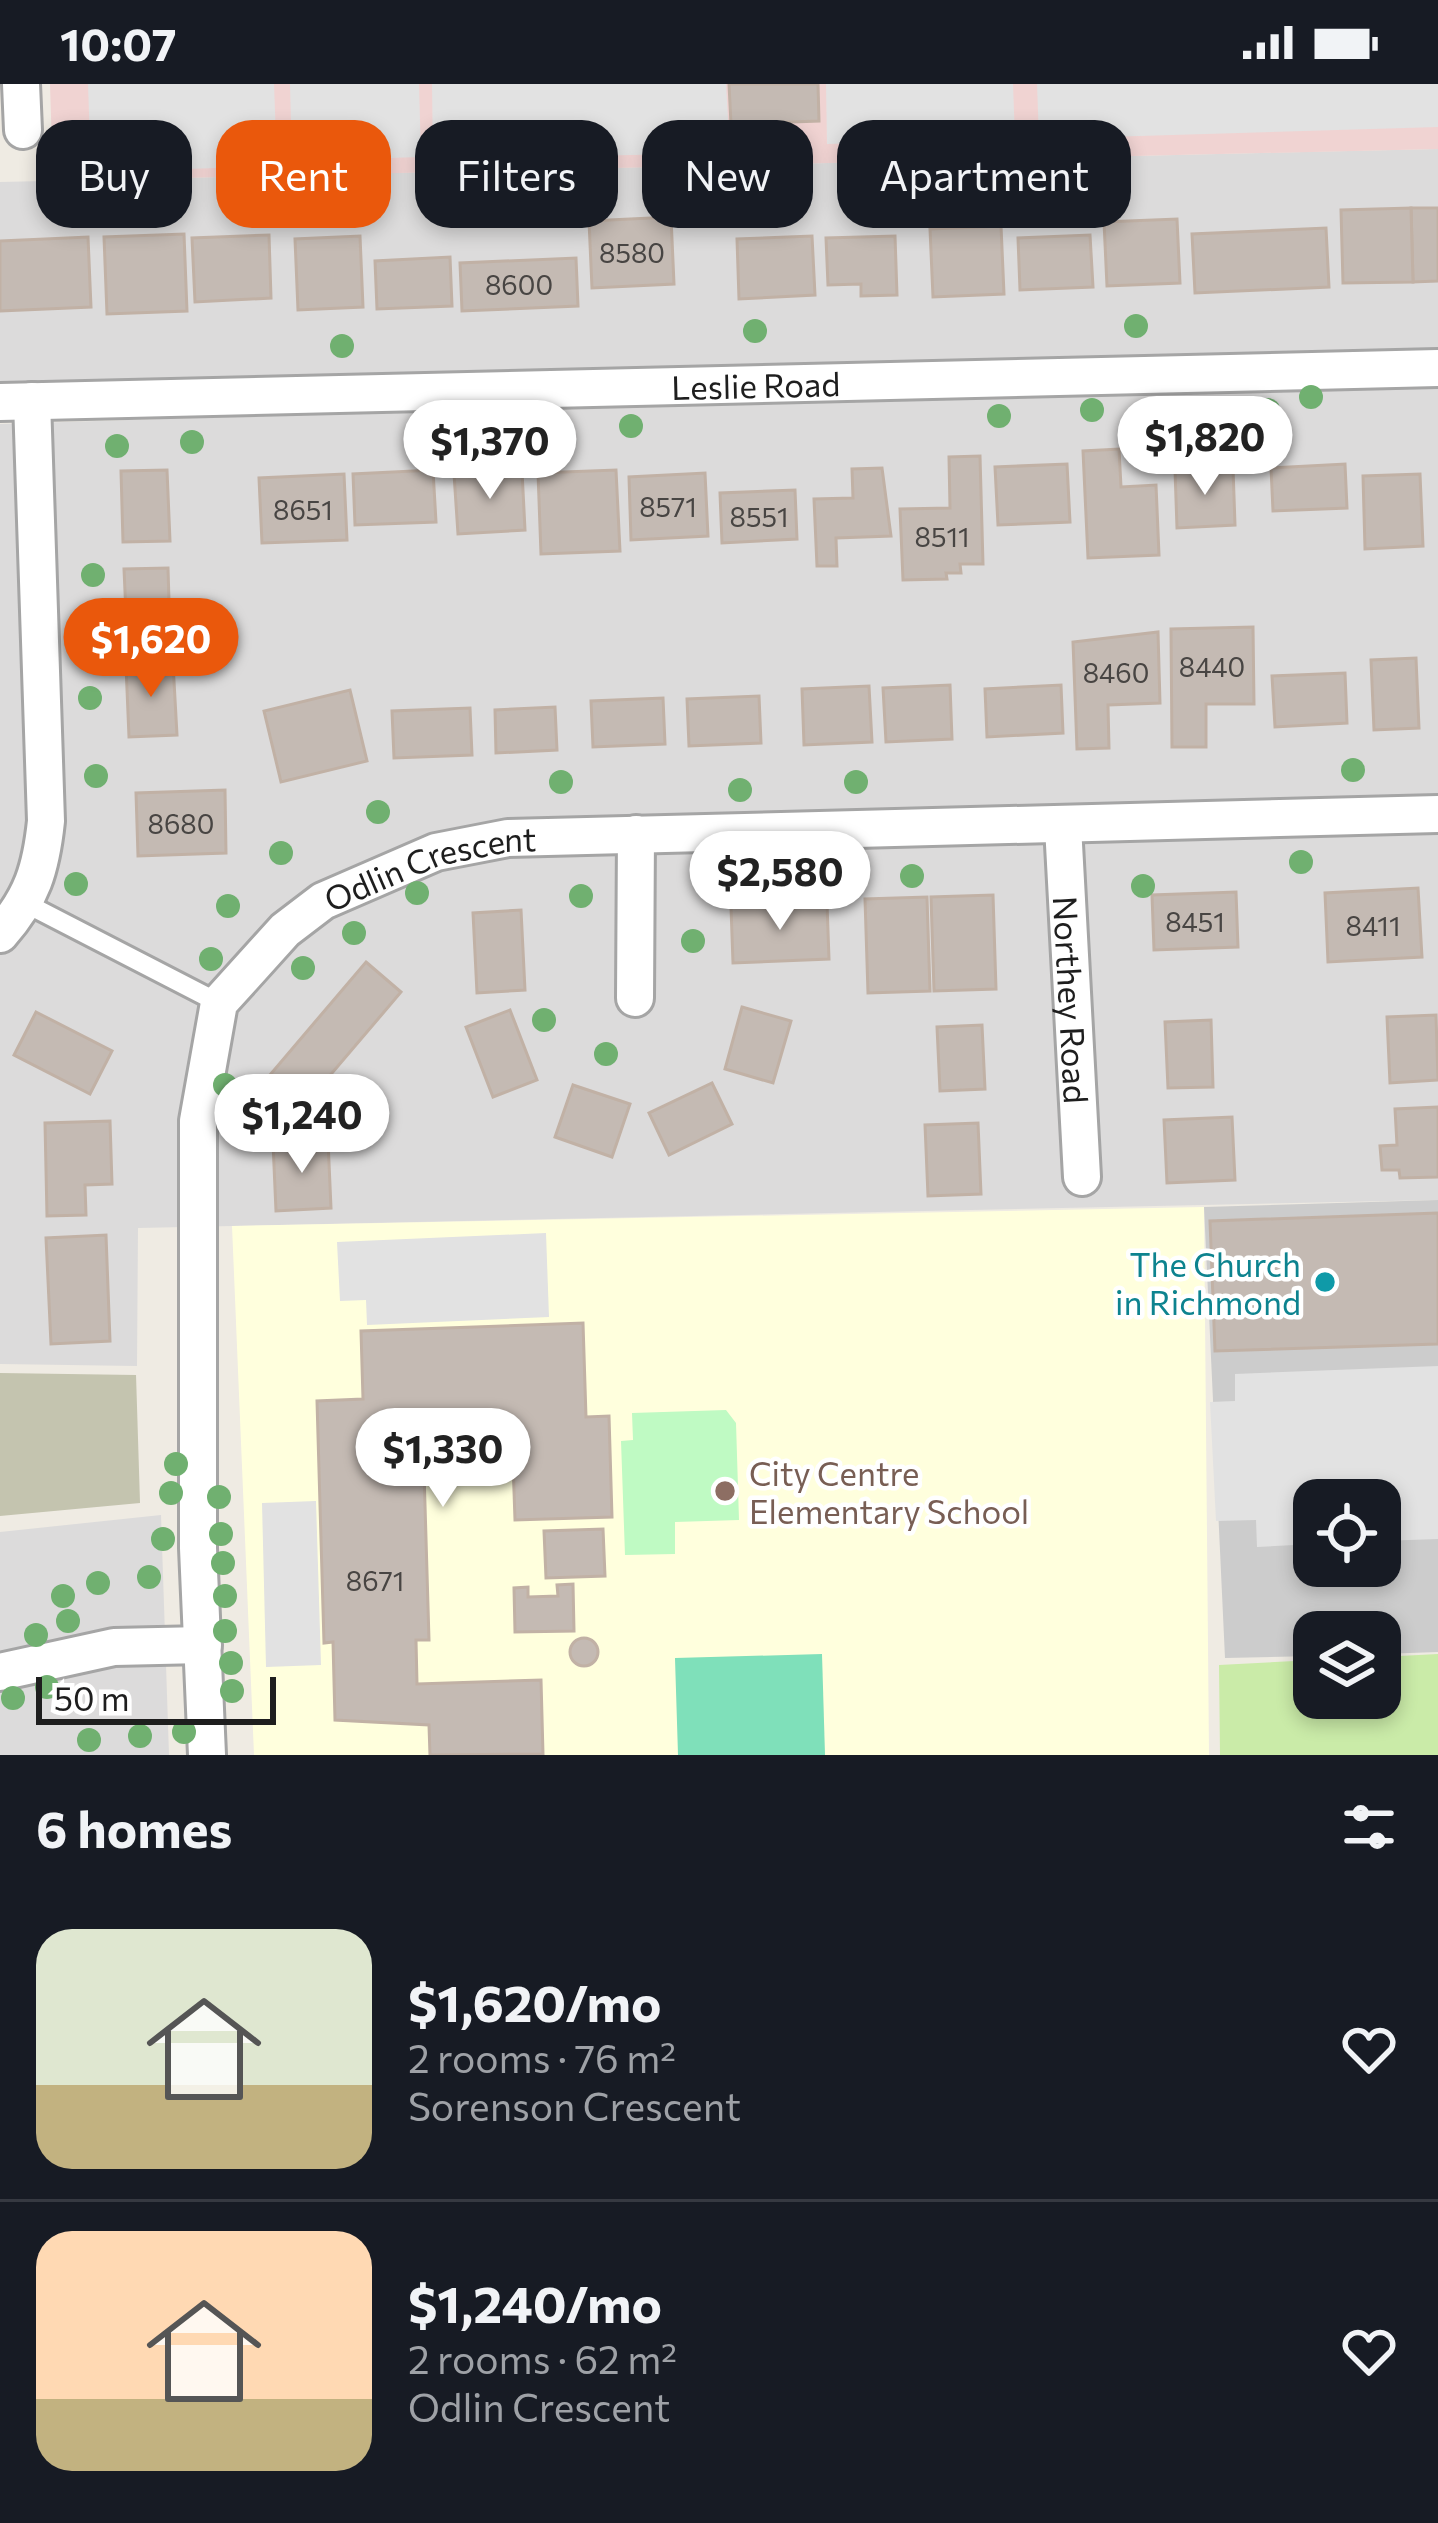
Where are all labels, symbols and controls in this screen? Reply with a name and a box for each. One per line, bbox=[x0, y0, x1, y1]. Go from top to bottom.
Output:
text: 10:07 bbox=[60, 15, 176, 70]
chip: Buy bbox=[36, 120, 192, 228]
chip: Rent bbox=[216, 120, 391, 228]
chip: Filters bbox=[415, 120, 618, 228]
chip: New bbox=[642, 120, 813, 228]
chip: Apartment bbox=[837, 120, 1131, 228]
house number: 8580 bbox=[599, 236, 665, 269]
house number: 8600 bbox=[485, 268, 553, 301]
street label: Leslie Road bbox=[671, 362, 841, 407]
pin: $1,820 bbox=[1107, 396, 1303, 498]
pin: $1,370 bbox=[392, 400, 588, 502]
text: $1,820 bbox=[1144, 411, 1266, 459]
text: $1,370 bbox=[430, 415, 550, 463]
house number: 8571 bbox=[639, 490, 697, 523]
house number: 8651 bbox=[273, 493, 333, 526]
house number: 8551 bbox=[730, 500, 788, 533]
house number: 8511 bbox=[915, 520, 970, 553]
pin: $1,620 bbox=[53, 598, 249, 700]
text: $1,620 bbox=[91, 613, 211, 661]
house number: 8440 bbox=[1179, 650, 1245, 683]
house number: 8460 bbox=[1083, 656, 1149, 689]
house number: 8680 bbox=[148, 807, 214, 840]
street label: Odlin Crescent bbox=[317, 817, 537, 919]
pin: $2,580 bbox=[682, 831, 878, 933]
text: $2,580 bbox=[716, 846, 844, 894]
street label: Northey Road bbox=[1046, 895, 1098, 1105]
house number: 8451 bbox=[1165, 905, 1225, 938]
house number: 8411 bbox=[1346, 909, 1400, 942]
pin: $1,240 bbox=[204, 1074, 400, 1176]
text: $1,240 bbox=[241, 1089, 363, 1137]
place label: The Church in Richmond bbox=[1115, 1243, 1301, 1322]
marker: The Church in Richmond bbox=[1312, 1269, 1338, 1295]
pin: $1,330 bbox=[345, 1408, 541, 1510]
text: $1,330 bbox=[383, 1423, 503, 1471]
place label: City Centre Elementary School bbox=[749, 1452, 1029, 1531]
marker: City Centre Elementary School bbox=[712, 1478, 738, 1504]
map controls bbox=[1293, 1479, 1401, 1719]
button: locate bbox=[1293, 1479, 1401, 1587]
house number: 8671 bbox=[346, 1564, 404, 1597]
button: layers bbox=[1293, 1611, 1401, 1719]
scale bar bbox=[36, 1671, 276, 1724]
text: 50 m bbox=[54, 1677, 130, 1718]
icon: filters bbox=[1336, 1794, 1402, 1860]
text: 6 homes bbox=[36, 1796, 232, 1859]
text: $1,620/mo bbox=[408, 1970, 662, 2033]
icon: home bbox=[132, 1977, 276, 2121]
icon: heart bbox=[1336, 2016, 1402, 2082]
text: 2 rooms · 76 m² bbox=[408, 2033, 676, 2081]
text: Sorenson Crescent bbox=[408, 2081, 741, 2129]
text: $1,240/mo bbox=[408, 2271, 662, 2334]
icon: home bbox=[132, 2279, 276, 2423]
icon: heart bbox=[1336, 2318, 1402, 2384]
text: 2 rooms · 62 m² bbox=[408, 2334, 677, 2382]
text: Odlin Crescent bbox=[408, 2382, 670, 2430]

